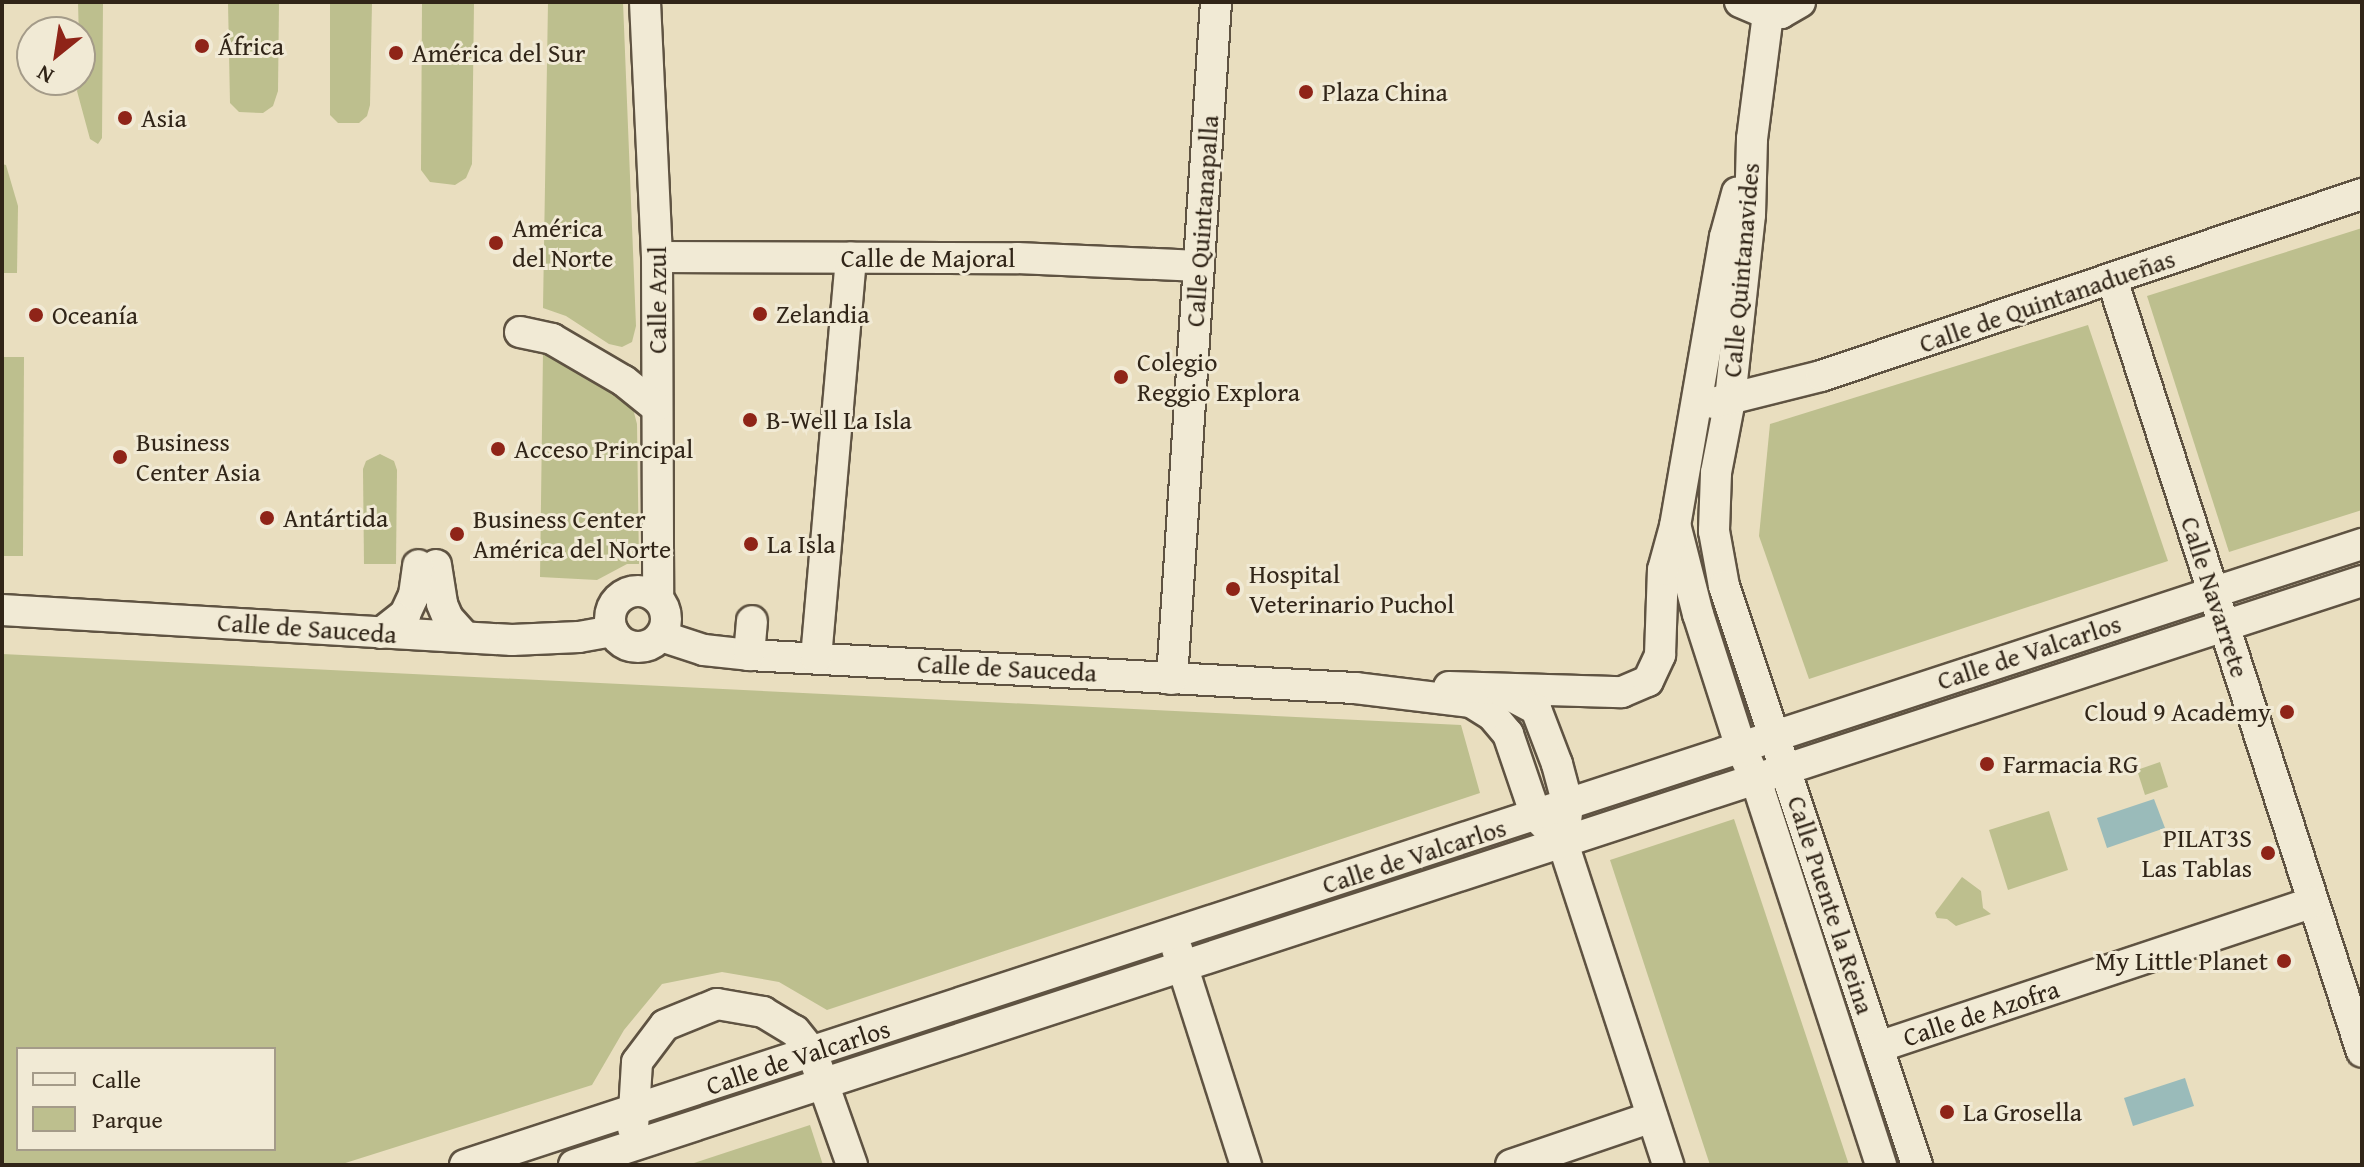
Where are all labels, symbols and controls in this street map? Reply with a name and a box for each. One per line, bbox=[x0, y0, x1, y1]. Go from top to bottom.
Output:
north arrow bbox=[16, 16, 96, 96]
place label: África bbox=[218, 30, 284, 62]
marker: África bbox=[193, 37, 211, 55]
place label: América del Sur bbox=[412, 37, 585, 69]
marker: América del Sur bbox=[387, 44, 405, 62]
text: N bbox=[31, 58, 59, 93]
place label: Plaza China bbox=[1322, 76, 1448, 108]
marker: Plaza China bbox=[1297, 83, 1315, 101]
place label: Asia bbox=[141, 102, 187, 134]
marker: Asia bbox=[116, 109, 134, 127]
street label: Calle Quintanapalla bbox=[1179, 114, 1225, 328]
street label: Calle Quintanavides bbox=[1716, 161, 1766, 379]
place label: América del Norte bbox=[512, 212, 613, 274]
marker: América del Norte bbox=[487, 234, 505, 252]
street label: Calle de Majoral bbox=[841, 242, 1015, 274]
street label: Calle de Quintanadueñas bbox=[1915, 243, 2179, 359]
street label: Calle Azul bbox=[641, 246, 673, 354]
place label: Zelandia bbox=[776, 298, 870, 330]
place label: Oceanía bbox=[52, 299, 138, 331]
marker: Zelandia bbox=[751, 305, 769, 323]
marker: Oceanía bbox=[27, 306, 45, 324]
place label: Colegio Reggio Explora bbox=[1137, 346, 1300, 408]
marker: Colegio Reggio Explora bbox=[1112, 368, 1130, 386]
place label: B-Well La Isla bbox=[766, 404, 912, 436]
marker: B-Well La Isla bbox=[741, 411, 759, 429]
place label: Business Center Asia bbox=[136, 426, 260, 488]
place label: Acceso Principal bbox=[514, 433, 693, 465]
marker: Acceso Principal bbox=[489, 440, 507, 458]
marker: Business Center Asia bbox=[111, 448, 129, 466]
place label: Antártida bbox=[283, 502, 388, 534]
place label: Business Center América del Norte bbox=[473, 503, 671, 564]
marker: Antártida bbox=[258, 509, 276, 527]
street label: Calle Navarrete bbox=[2174, 513, 2256, 681]
marker: Business Center América del Norte bbox=[448, 525, 466, 543]
place label: La Isla bbox=[767, 528, 836, 560]
marker: La Isla bbox=[742, 535, 760, 553]
place label: Hospital Veterinario Puchol bbox=[1249, 558, 1454, 620]
marker: Hospital Veterinario Puchol bbox=[1224, 580, 1242, 598]
street label: Calle de Sauceda bbox=[216, 606, 398, 650]
street label: Calle de Valcarlos bbox=[1933, 608, 2125, 696]
street label: Calle de Sauceda bbox=[916, 648, 1098, 688]
place label: Cloud 9 Academy bbox=[2085, 696, 2271, 728]
marker: Cloud 9 Academy bbox=[2278, 703, 2296, 721]
place label: Farmacia RG bbox=[2003, 748, 2138, 780]
marker: Farmacia RG bbox=[1978, 755, 1996, 773]
street label: Calle Puente la Reina bbox=[1781, 792, 1881, 1018]
street label: Calle de Valcarlos bbox=[1318, 812, 1510, 900]
place label: PILAT3S Las Tablas bbox=[2142, 822, 2252, 884]
marker: PILAT3S Las Tablas bbox=[2259, 844, 2277, 862]
place label: My Little Planet bbox=[2095, 945, 2268, 977]
marker: My Little Planet bbox=[2275, 952, 2293, 970]
street label: Calle de Azofra bbox=[1899, 973, 2063, 1053]
street label: Calle de Valcarlos bbox=[702, 1013, 894, 1101]
legend bbox=[16, 1047, 276, 1151]
text: Calle bbox=[92, 1062, 141, 1097]
place label: La Grosella bbox=[1963, 1096, 2082, 1128]
text: Parque bbox=[92, 1102, 163, 1137]
marker: La Grosella bbox=[1938, 1103, 1956, 1121]

